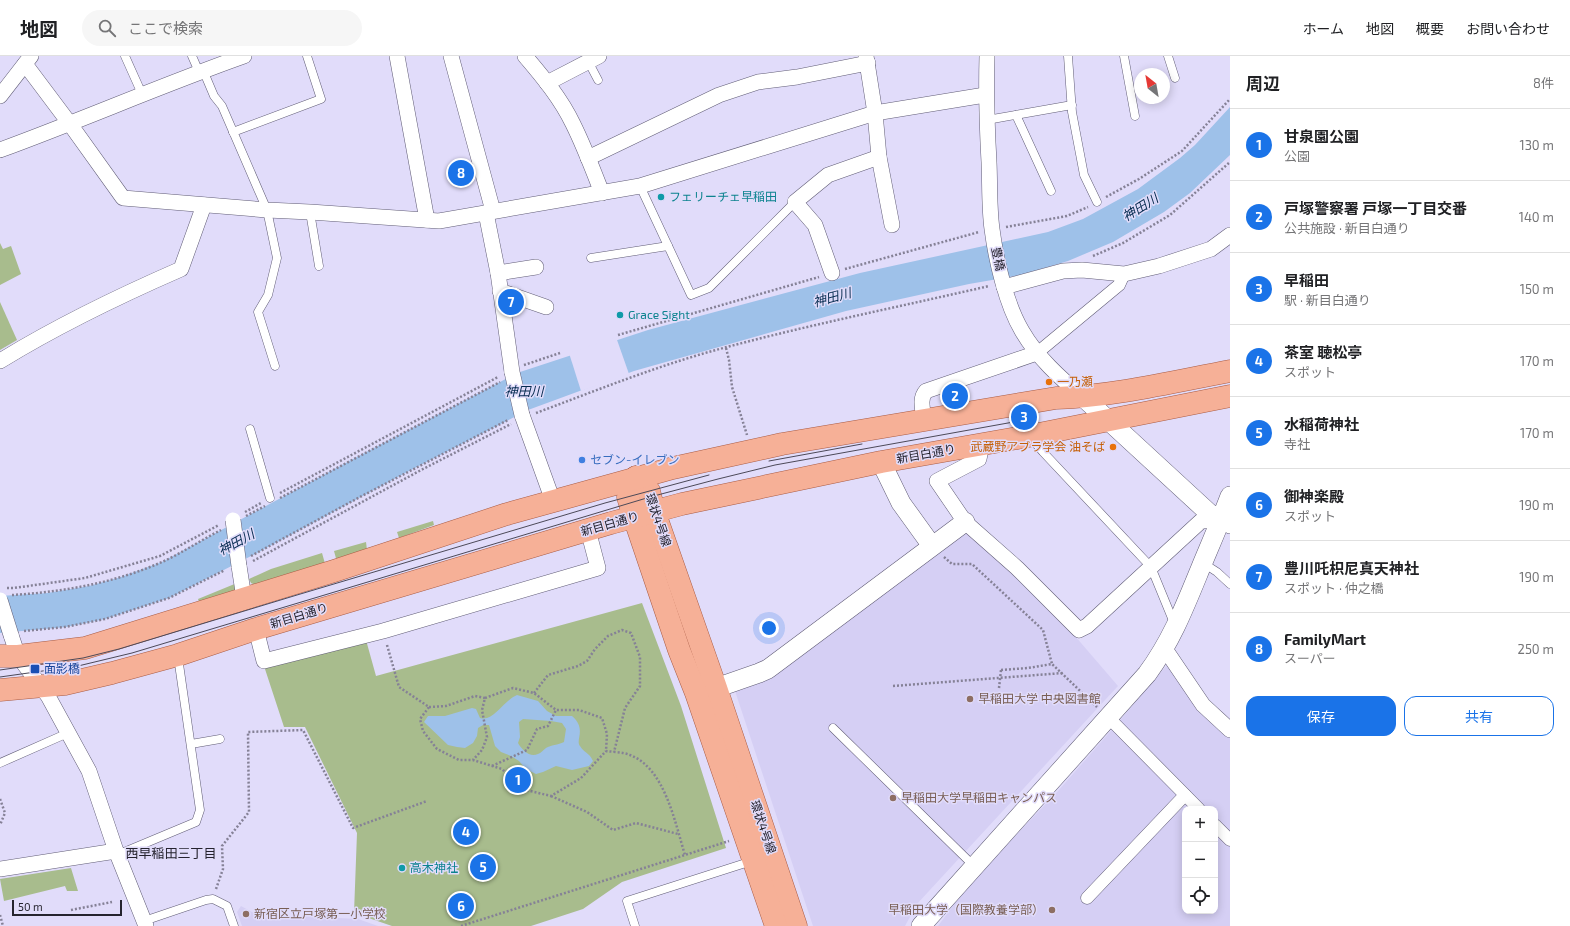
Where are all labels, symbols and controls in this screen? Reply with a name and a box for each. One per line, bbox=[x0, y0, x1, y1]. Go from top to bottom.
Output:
search box bbox=[82, 10, 362, 46]
text: 地図 bbox=[20, 17, 58, 40]
icon: search bbox=[96, 17, 118, 39]
text: ここで検索 bbox=[128, 19, 203, 37]
text: ホーム bbox=[1302, 20, 1344, 37]
text: 地図 bbox=[1366, 20, 1394, 37]
text: 概要 bbox=[1416, 20, 1444, 37]
text: お問い合わせ bbox=[1466, 20, 1550, 37]
north arrow bbox=[1134, 68, 1170, 104]
text: 周辺 bbox=[1246, 73, 1280, 93]
text: 8件 bbox=[1533, 75, 1554, 91]
text: 甘泉園公園 bbox=[1284, 127, 1359, 145]
text: 1 bbox=[1256, 137, 1262, 153]
text: 130 m bbox=[1519, 137, 1554, 153]
text: 公園 bbox=[1284, 148, 1310, 164]
pin: 8 bbox=[448, 158, 474, 188]
place label: フェリーチェ早稲田 bbox=[669, 189, 777, 203]
water label: 神田川 bbox=[1119, 189, 1162, 224]
marker: フェリーチェ早稲田 bbox=[656, 192, 666, 202]
text: 戸塚警察署 戸塚一丁目交番 bbox=[1284, 199, 1467, 217]
text: 2 bbox=[1255, 209, 1263, 225]
text: 140 m bbox=[1519, 209, 1554, 225]
text: 公共施設 · 新目白通り bbox=[1284, 220, 1410, 236]
street label: 豊橋 bbox=[990, 246, 1008, 272]
text: 早稲田 bbox=[1284, 271, 1329, 289]
text: 3 bbox=[1255, 281, 1263, 297]
text: 150 m bbox=[1520, 281, 1554, 297]
water label: 神田川 bbox=[811, 284, 855, 310]
pin: 7 bbox=[498, 287, 524, 317]
text: 駅 · 新目白通り bbox=[1284, 292, 1371, 308]
place label: Grace Sight bbox=[628, 307, 690, 321]
marker: Grace Sight bbox=[615, 310, 625, 320]
text: 茶室 聴松亭 bbox=[1284, 343, 1362, 361]
text: 4 bbox=[1255, 353, 1263, 369]
text: 170 m bbox=[1520, 353, 1554, 369]
text: スポット bbox=[1284, 364, 1336, 380]
place label: 一乃瀬 bbox=[1057, 374, 1093, 388]
marker: 一乃瀬 bbox=[1044, 377, 1054, 387]
pin: 2 bbox=[942, 381, 968, 411]
water label: 神田川 bbox=[504, 383, 545, 399]
pin: 3 bbox=[1011, 402, 1037, 432]
text: 水稲荷神社 bbox=[1284, 415, 1359, 433]
text: 5 bbox=[1255, 425, 1263, 441]
text: 170 m bbox=[1520, 425, 1554, 441]
text: 寺社 bbox=[1284, 436, 1310, 452]
place label: 武蔵野アブラ学会 油そば bbox=[970, 439, 1105, 453]
street label: 新目白通り bbox=[895, 441, 957, 465]
marker: 武蔵野アブラ学会 油そば bbox=[1108, 442, 1118, 452]
place label: セブン-イレブン bbox=[590, 452, 679, 466]
marker: セブン-イレブン bbox=[577, 455, 587, 465]
text: 御神楽殿 bbox=[1284, 487, 1344, 505]
street label: 環状4号線 bbox=[643, 491, 675, 548]
text: 6 bbox=[1255, 497, 1263, 513]
text: 190 m bbox=[1519, 497, 1554, 513]
street label: 新目白通り bbox=[579, 508, 640, 538]
text: スポット bbox=[1284, 508, 1336, 524]
water label: 神田川 bbox=[215, 525, 259, 558]
text: 豊川吒枳尼真天神社 bbox=[1284, 559, 1419, 577]
text: 7 bbox=[1256, 569, 1262, 585]
text: 190 m bbox=[1519, 569, 1554, 585]
text: スポット · 仲之橋 bbox=[1284, 580, 1384, 596]
street label: 新目白通り bbox=[268, 600, 329, 631]
your location bbox=[759, 618, 779, 638]
text: FamilyMart bbox=[1284, 630, 1366, 648]
text: 8 bbox=[1255, 641, 1263, 657]
text: 250 m bbox=[1518, 641, 1554, 657]
text: スーパー bbox=[1284, 650, 1336, 666]
place label: 面影橋 bbox=[44, 661, 80, 675]
marker: 面影橋 bbox=[29, 663, 41, 675]
place label: 早稲田大学 中央図書館 bbox=[978, 691, 1101, 705]
marker: 早稲田大学 中央図書館 bbox=[965, 694, 975, 704]
button: 保存 bbox=[1246, 696, 1396, 736]
button: 共有 bbox=[1404, 696, 1554, 736]
pin: 1 bbox=[505, 765, 531, 795]
place label: 早稲田大学早稲田キャンパス bbox=[901, 790, 1057, 804]
marker: 早稲田大学早稲田キャンパス bbox=[888, 793, 898, 803]
street label: 環状4号線 bbox=[748, 798, 780, 855]
map controls bbox=[1182, 806, 1218, 914]
button: + bbox=[1182, 806, 1218, 842]
pin: 4 bbox=[453, 817, 479, 847]
button: − bbox=[1182, 842, 1218, 878]
district label: 西早稲田三丁目 bbox=[125, 845, 217, 861]
pin: 5 bbox=[470, 852, 496, 882]
place label: 高木神社 bbox=[410, 860, 458, 874]
marker: 高木神社 bbox=[397, 863, 407, 873]
button: locate bbox=[1182, 878, 1218, 914]
pin: 6 bbox=[448, 891, 474, 921]
scale bar bbox=[12, 898, 122, 917]
text: 50 m bbox=[18, 900, 43, 913]
place label: 早稲田大学（国際教養学部） bbox=[888, 902, 1044, 916]
marker: 早稲田大学（国際教養学部） bbox=[1047, 905, 1057, 915]
place label: 新宿区立戸塚第一小学校 bbox=[254, 906, 386, 920]
marker: 新宿区立戸塚第一小学校 bbox=[241, 909, 251, 919]

